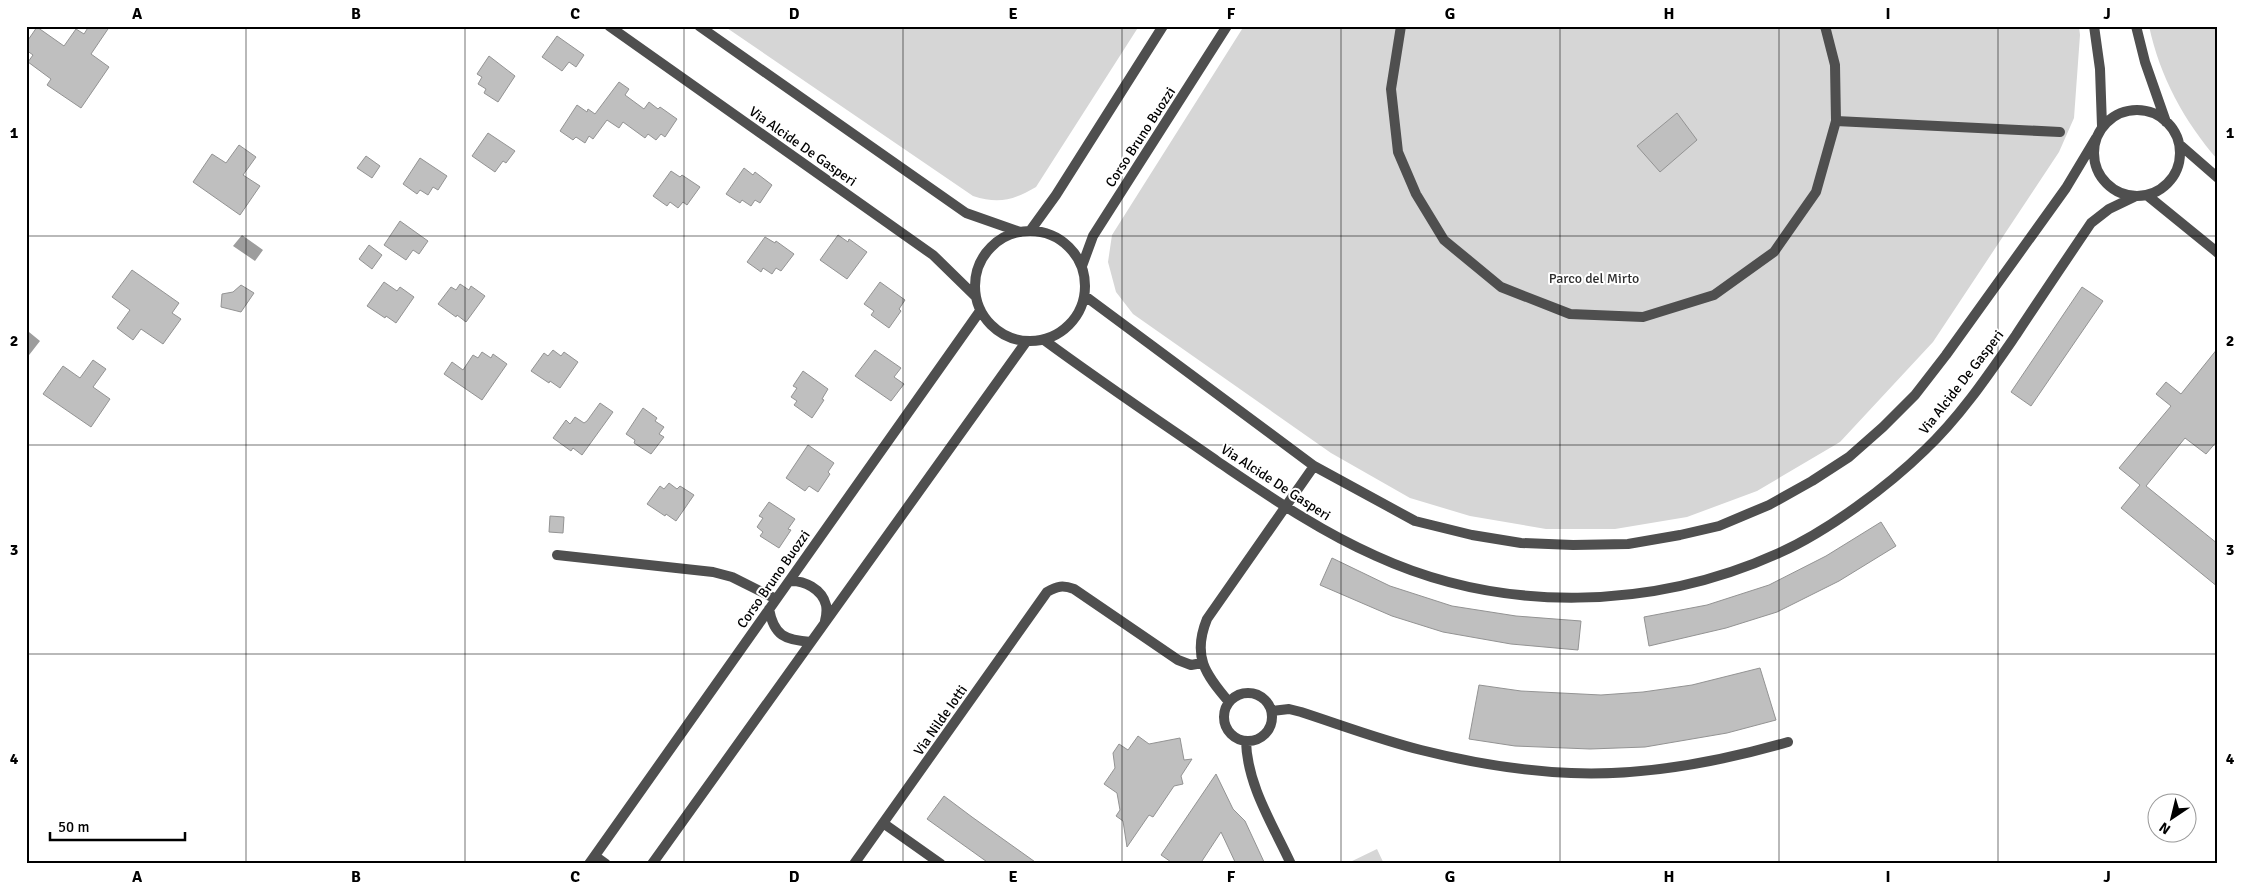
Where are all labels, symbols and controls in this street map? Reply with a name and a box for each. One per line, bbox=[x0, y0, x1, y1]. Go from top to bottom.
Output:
text: A bbox=[132, 4, 143, 24]
text: B bbox=[351, 4, 361, 24]
text: C bbox=[570, 4, 580, 24]
text: D bbox=[789, 4, 800, 24]
text: E bbox=[1008, 4, 1018, 24]
text: F bbox=[1227, 4, 1236, 24]
text: G bbox=[1445, 4, 1455, 24]
text: H bbox=[1664, 4, 1674, 24]
text: I bbox=[1885, 4, 1891, 24]
text: J bbox=[2103, 4, 2111, 24]
street label: Corso Bruno Buozzi bbox=[1102, 84, 1179, 190]
street label: Via Alcide De Gasperi bbox=[746, 103, 860, 190]
text: 1 bbox=[10, 123, 19, 143]
text: 1 bbox=[2226, 123, 2235, 143]
park label: Parco del Mirto bbox=[1549, 270, 1639, 287]
street label: Via Alcide De Gasperi bbox=[1915, 327, 2007, 438]
text: 2 bbox=[10, 331, 18, 351]
text: 2 bbox=[2226, 331, 2234, 351]
street label: Via Alcide De Gasperi bbox=[1218, 441, 1334, 524]
street label: Corso Bruno Buozzi bbox=[733, 527, 814, 632]
text: 3 bbox=[10, 540, 18, 560]
text: 3 bbox=[2226, 540, 2234, 560]
street label: Via Nilde Iotti bbox=[910, 682, 971, 759]
text: 4 bbox=[10, 749, 19, 769]
text: 4 bbox=[2226, 749, 2235, 769]
north arrow bbox=[2146, 792, 2196, 842]
scale bar bbox=[50, 810, 185, 842]
text: 50 m bbox=[58, 818, 89, 836]
text: N bbox=[2156, 818, 2174, 838]
text: A bbox=[132, 867, 143, 887]
text: B bbox=[351, 867, 361, 887]
text: C bbox=[570, 867, 580, 887]
text: D bbox=[789, 867, 800, 887]
text: E bbox=[1008, 867, 1018, 887]
text: F bbox=[1227, 867, 1236, 887]
text: G bbox=[1445, 867, 1455, 887]
text: H bbox=[1664, 867, 1674, 887]
text: I bbox=[1885, 867, 1891, 887]
text: J bbox=[2103, 867, 2111, 887]

